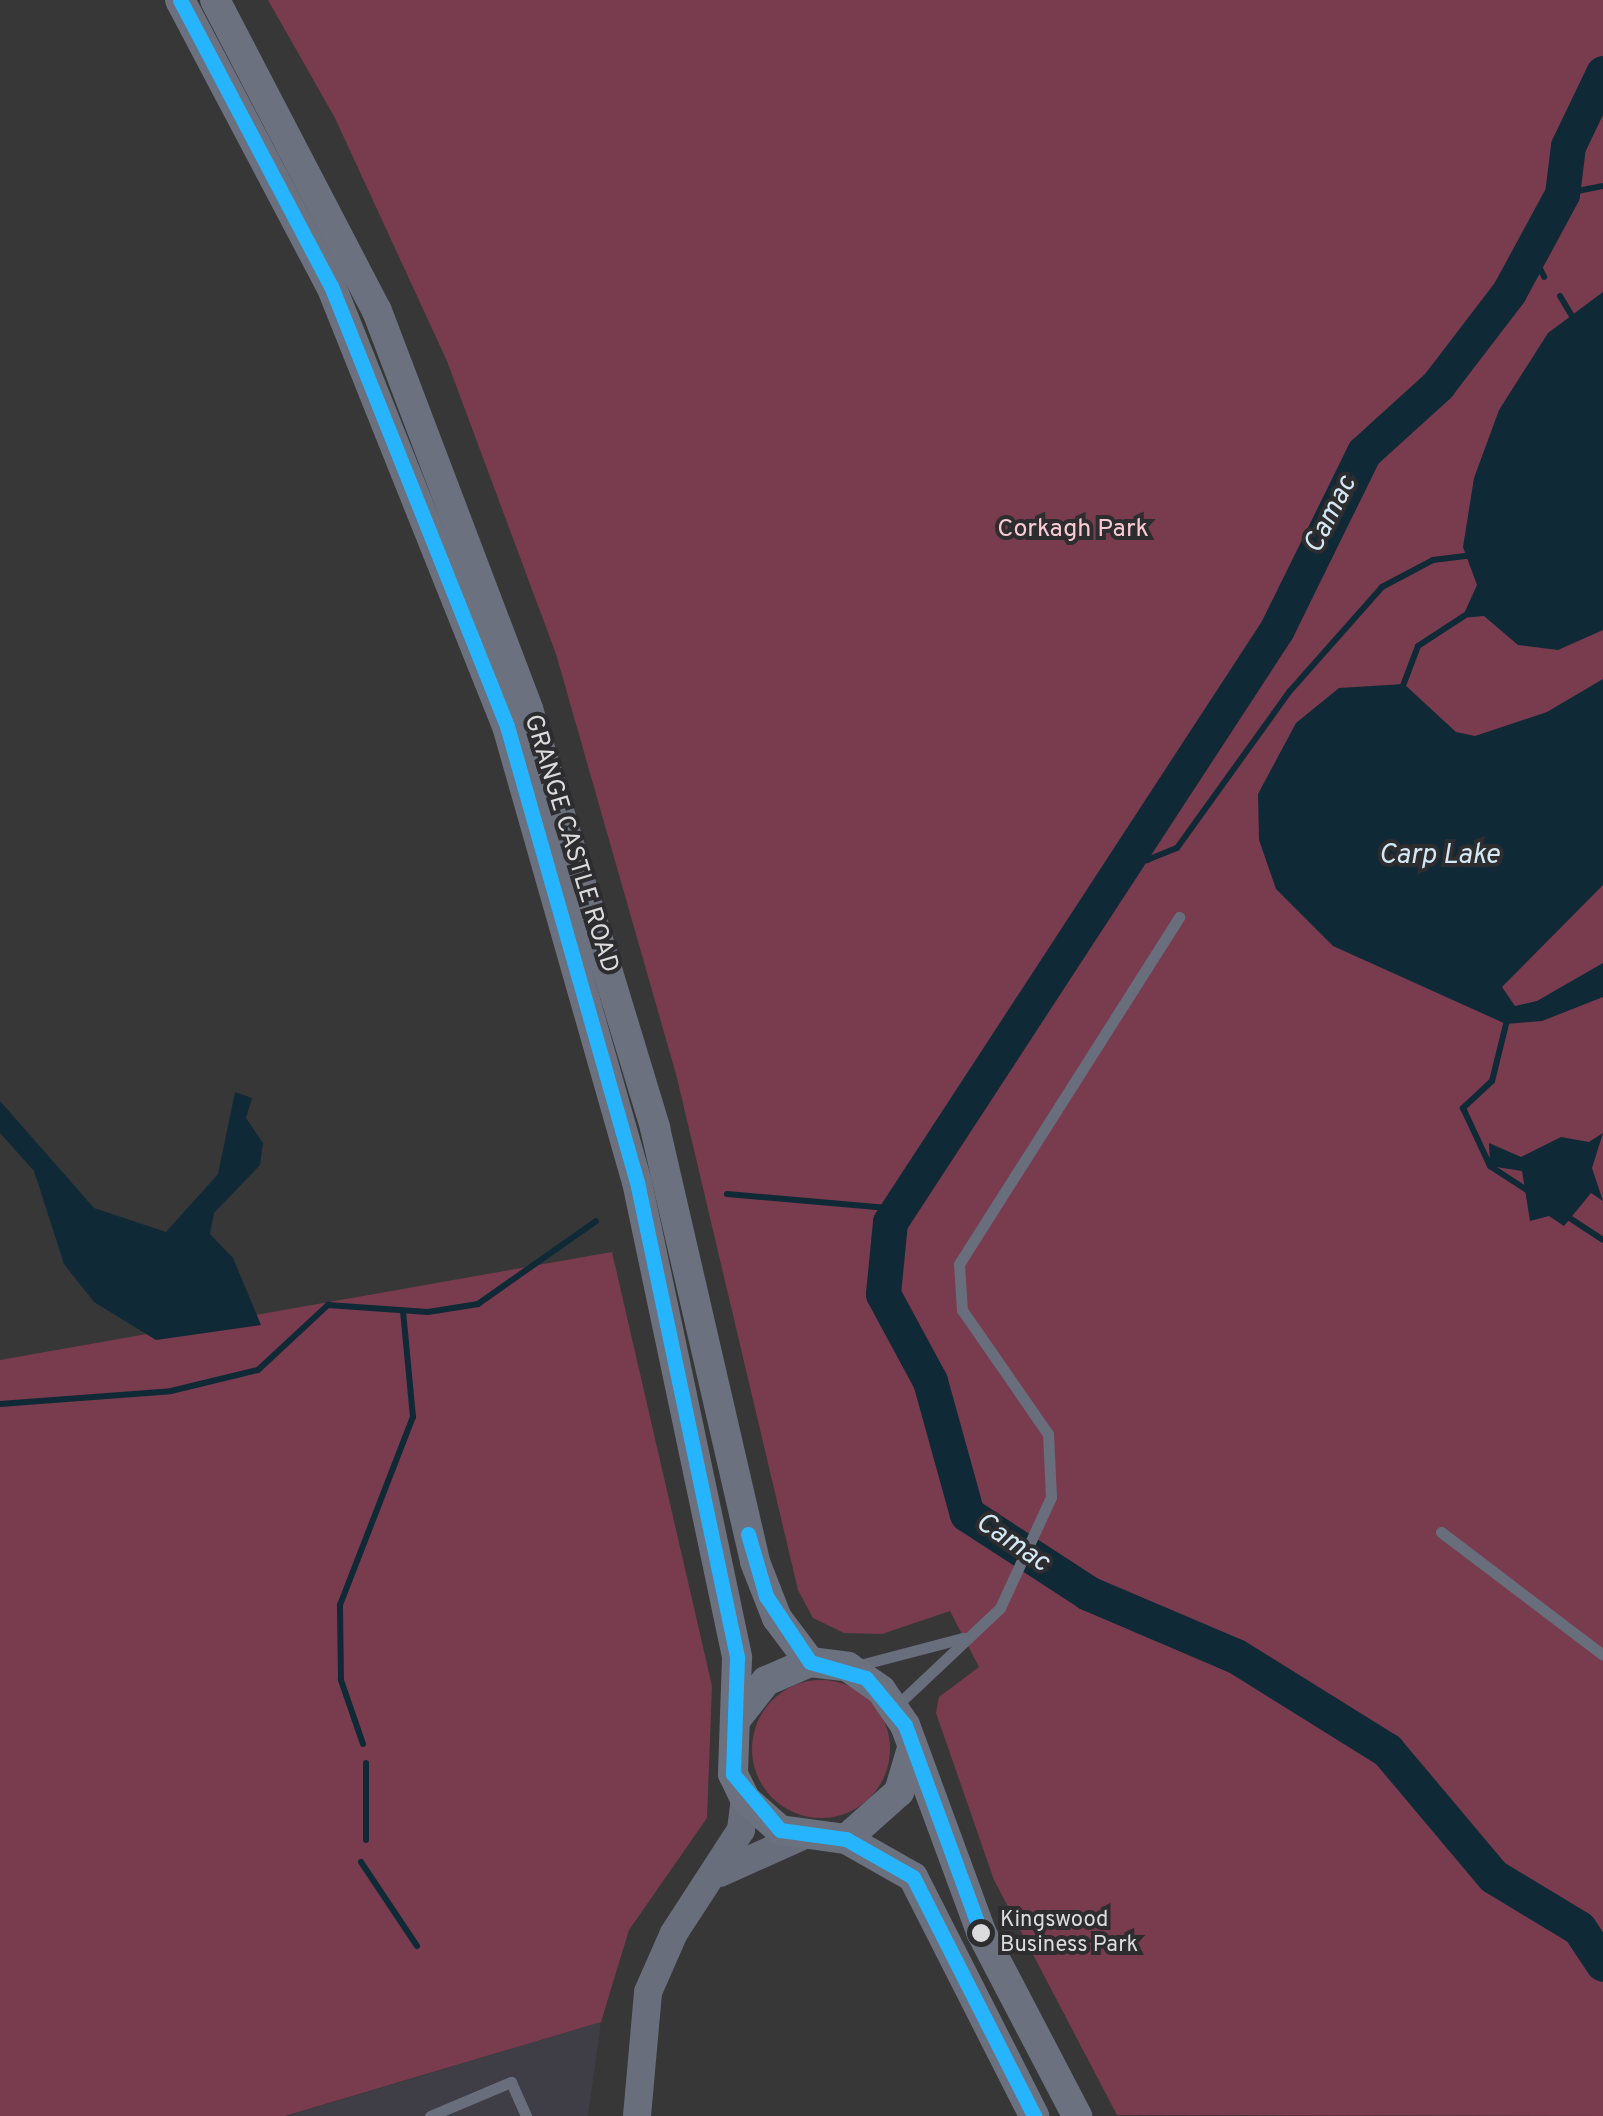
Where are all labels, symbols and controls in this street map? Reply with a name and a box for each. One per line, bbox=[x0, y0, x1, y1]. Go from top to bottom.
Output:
water label: Camac bbox=[1297, 471, 1365, 559]
park label: Corkagh Park bbox=[997, 515, 1149, 545]
street label: GRANGE CASTLE ROAD bbox=[516, 711, 624, 977]
water label: Carp Lake bbox=[1378, 839, 1500, 873]
water label: Camac bbox=[968, 1506, 1056, 1580]
place label: Kingswood Business Park bbox=[1000, 1907, 1138, 1958]
marker: Kingswood Business Park bbox=[971, 1923, 991, 1943]

